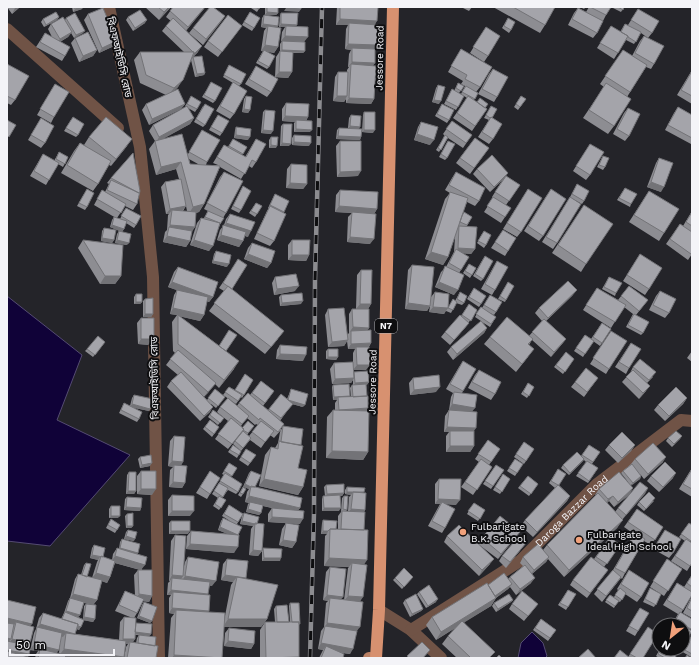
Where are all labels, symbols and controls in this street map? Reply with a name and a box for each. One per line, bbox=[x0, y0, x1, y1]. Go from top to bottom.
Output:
street label: বিএফআইডিসি রোড bbox=[105, 15, 134, 99]
street label: Jessore Road bbox=[373, 25, 386, 91]
road number: N7 bbox=[375, 319, 397, 333]
street label: বিএফআইডিসি রোড bbox=[148, 336, 161, 420]
street label: Jessore Road bbox=[366, 349, 379, 415]
street label: Daroga Bazzar Road bbox=[533, 473, 610, 549]
place label: Fulbarigate B.K. School bbox=[471, 521, 526, 544]
marker: Fulbarigate B.K. School bbox=[458, 527, 468, 537]
place label: Fulbarigate Ideal High School bbox=[587, 529, 672, 552]
marker: Fulbarigate Ideal High School bbox=[574, 535, 584, 545]
north arrow bbox=[651, 617, 691, 657]
scale bar bbox=[10, 631, 114, 657]
text: 50 m bbox=[16, 638, 46, 652]
text: N bbox=[659, 638, 673, 653]

